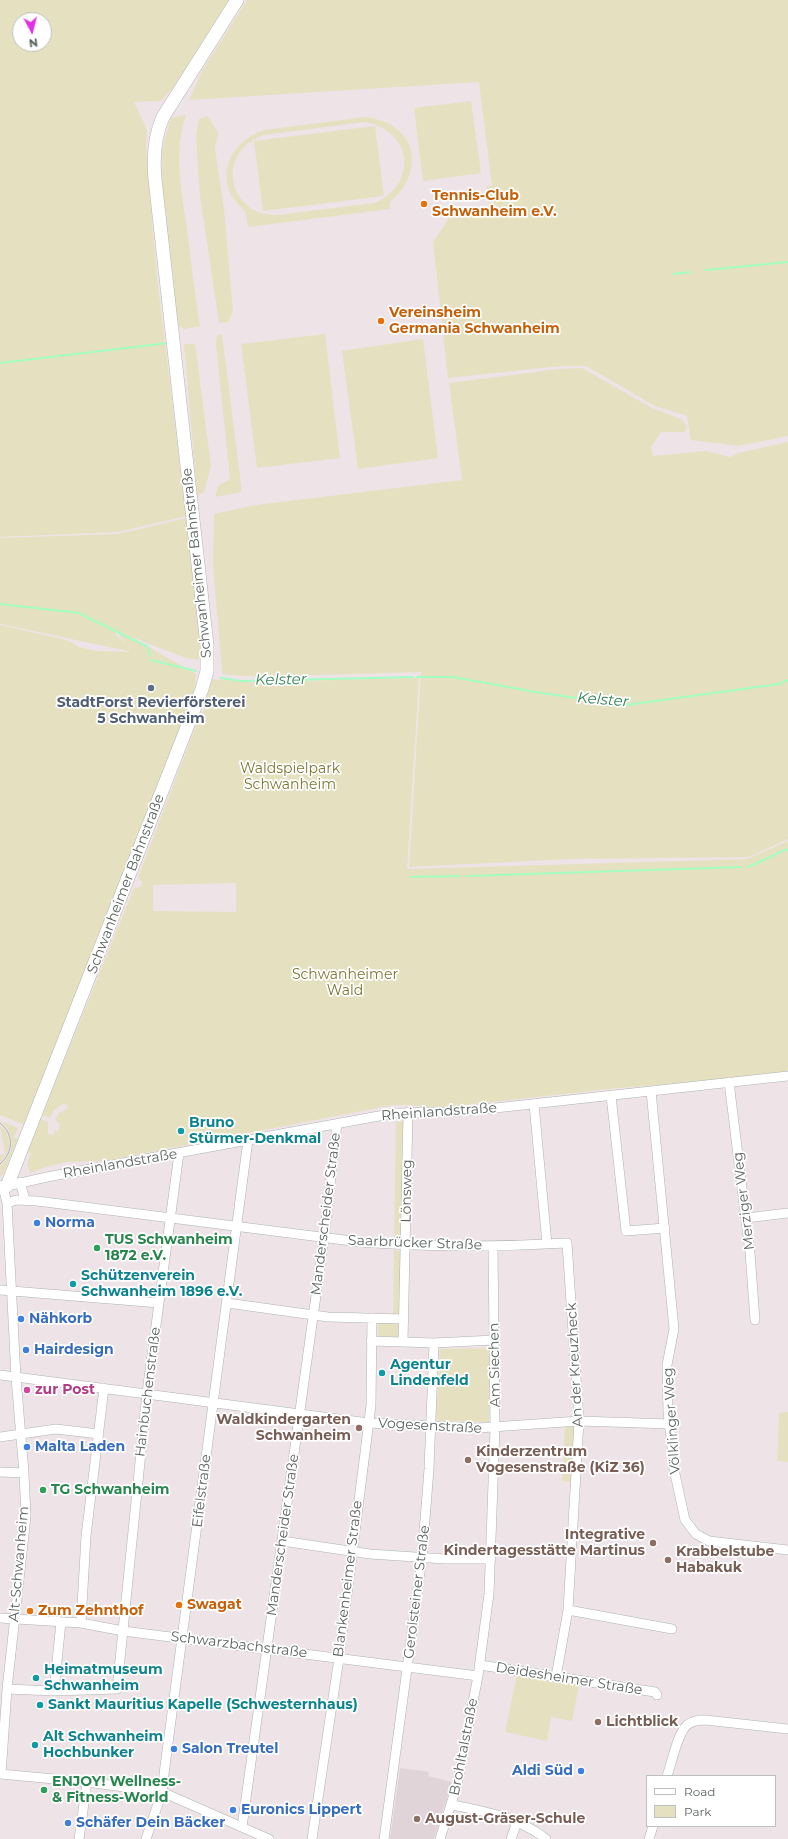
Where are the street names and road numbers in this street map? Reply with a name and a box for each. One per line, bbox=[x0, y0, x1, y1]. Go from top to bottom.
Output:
street label: Schwanheimer Bahnstraße bbox=[179, 467, 215, 659]
street label: Schwanheimer Bahnstraße bbox=[84, 792, 168, 976]
street label: Rheinlandstraße bbox=[381, 1100, 497, 1124]
street label: Manderscheider Straße bbox=[308, 1132, 344, 1296]
street label: Rheinlandstraße bbox=[61, 1146, 179, 1182]
street label: Merziger Weg bbox=[730, 1151, 758, 1251]
street label: Lönsweg bbox=[398, 1159, 416, 1223]
street label: Saarbrücker Straße bbox=[348, 1232, 482, 1254]
street label: An der Kreuzheck bbox=[563, 1302, 587, 1428]
street label: Am Siechen bbox=[486, 1323, 504, 1407]
street label: Hainbuchenstraße bbox=[132, 1326, 164, 1458]
street label: Völklinger Weg bbox=[660, 1367, 684, 1475]
street label: Vogesenstraße bbox=[378, 1415, 482, 1437]
street label: Eifelstraße bbox=[189, 1453, 215, 1529]
street label: Manderscheider Straße bbox=[263, 1453, 303, 1617]
street label: Blankenheimer Straße bbox=[330, 1500, 366, 1658]
street label: Alt-Schwanheim bbox=[6, 1505, 32, 1623]
street label: Gerolsteiner Straße bbox=[400, 1524, 434, 1660]
street label: Schwarzbachstraße bbox=[170, 1628, 308, 1662]
street label: Deidesheimer Straße bbox=[494, 1659, 644, 1699]
street label: Brohltalstraße bbox=[446, 1697, 482, 1797]

